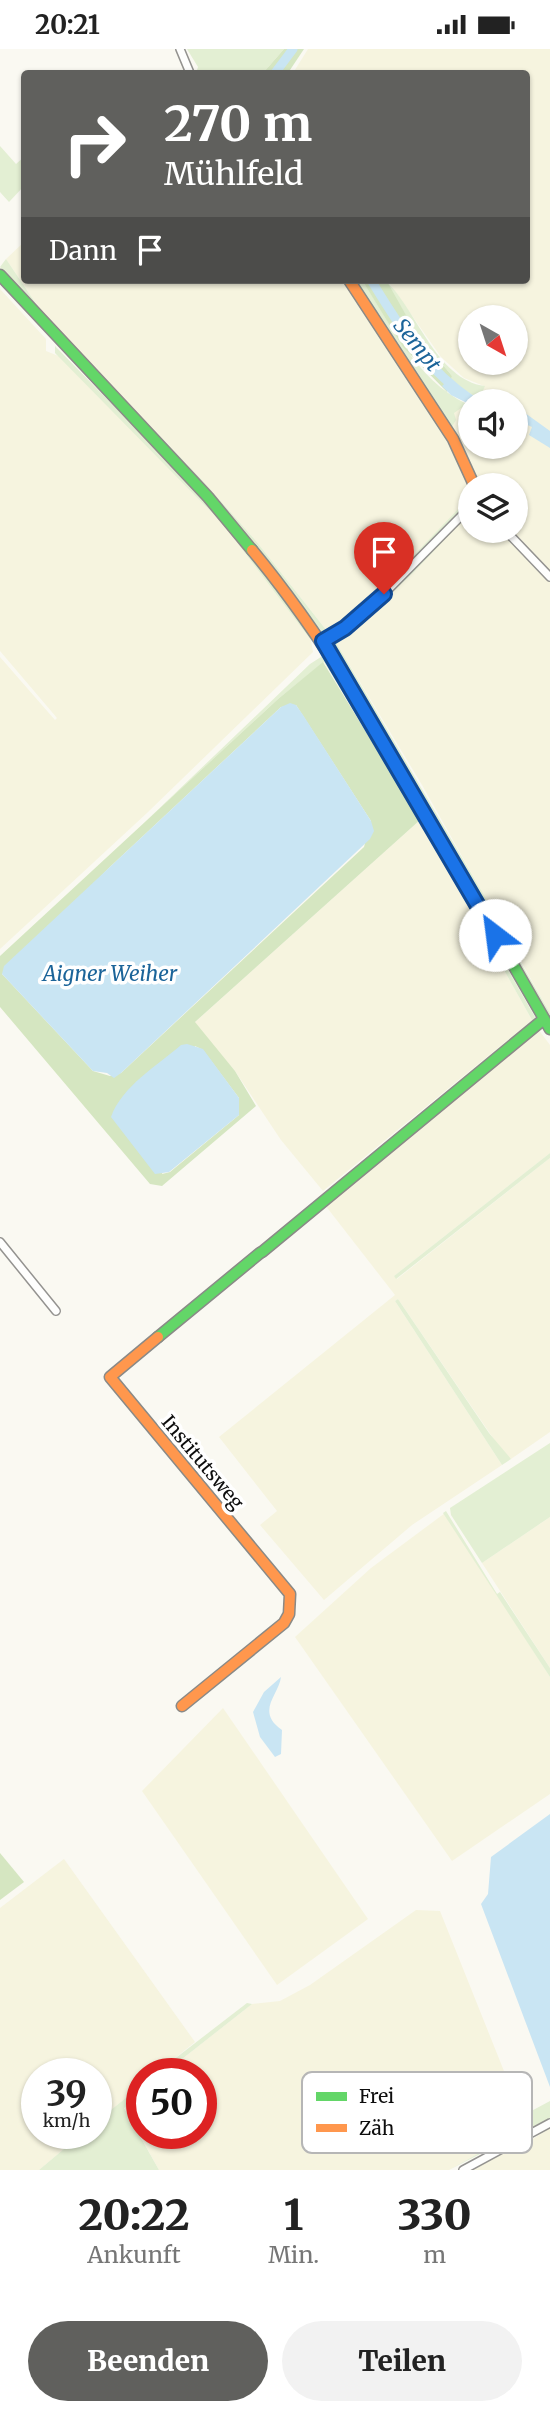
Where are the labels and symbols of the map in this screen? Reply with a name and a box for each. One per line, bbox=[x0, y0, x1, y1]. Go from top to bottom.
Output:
north arrow bbox=[458, 305, 528, 375]
water label: Sempt bbox=[388, 313, 447, 377]
pin bbox=[354, 522, 414, 594]
position arrow bbox=[458, 898, 532, 972]
water label: Aigner Weiher bbox=[41, 960, 178, 987]
street label: Institutsweg bbox=[157, 1410, 250, 1514]
speed limit sign: 50 bbox=[126, 2058, 217, 2149]
legend bbox=[302, 2072, 532, 2153]
text: Frei bbox=[359, 2084, 394, 2108]
text: Zäh bbox=[359, 2116, 395, 2140]

